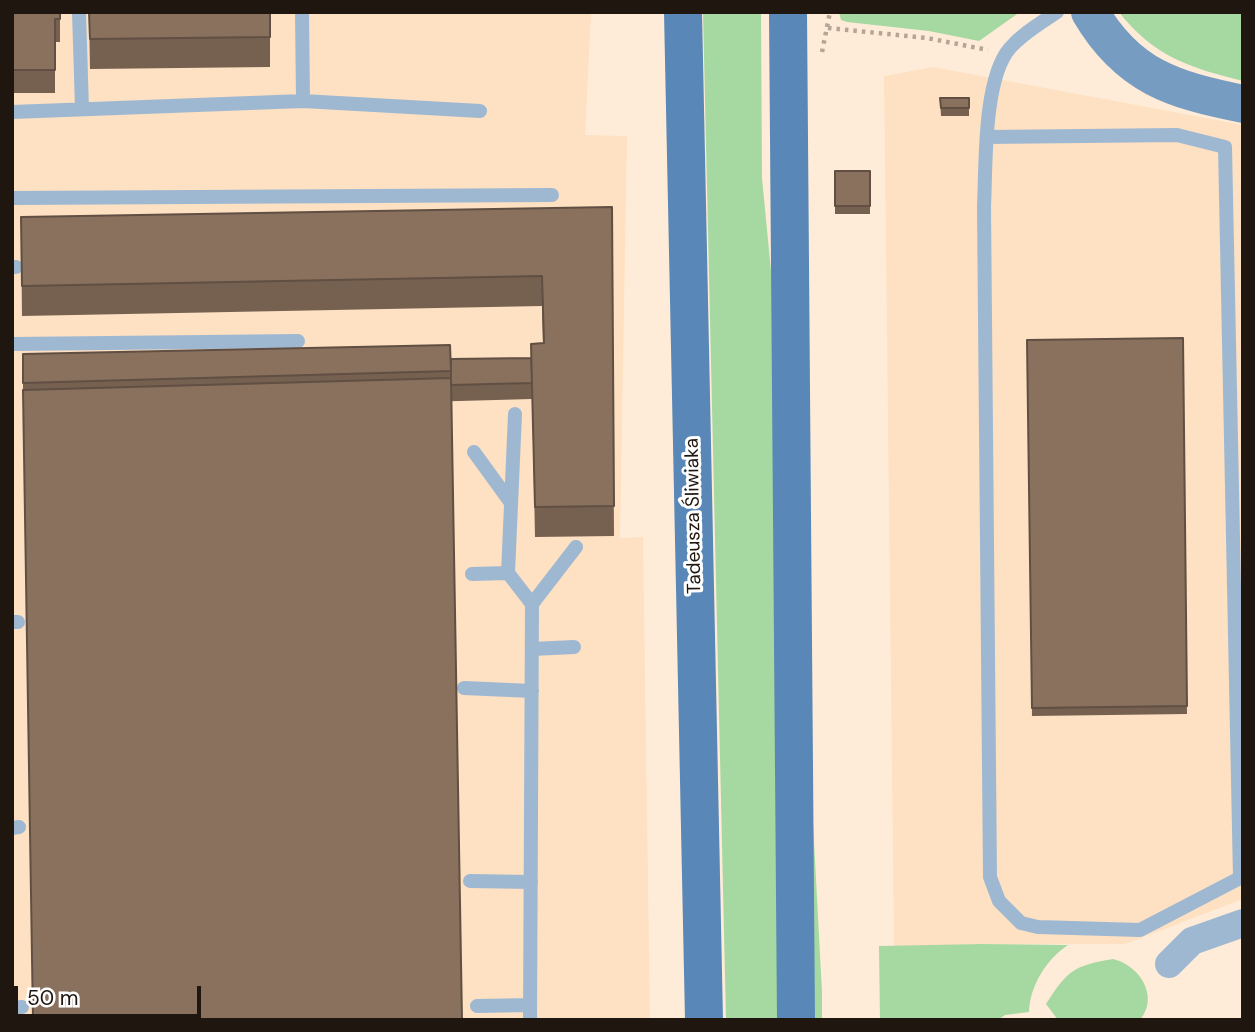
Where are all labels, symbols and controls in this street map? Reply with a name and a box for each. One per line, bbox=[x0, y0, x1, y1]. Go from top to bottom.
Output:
street label: Tadeusza Śliwiaka bbox=[681, 438, 707, 594]
scale bar bbox=[18, 972, 205, 1016]
text: 50 m bbox=[27, 984, 78, 1012]

